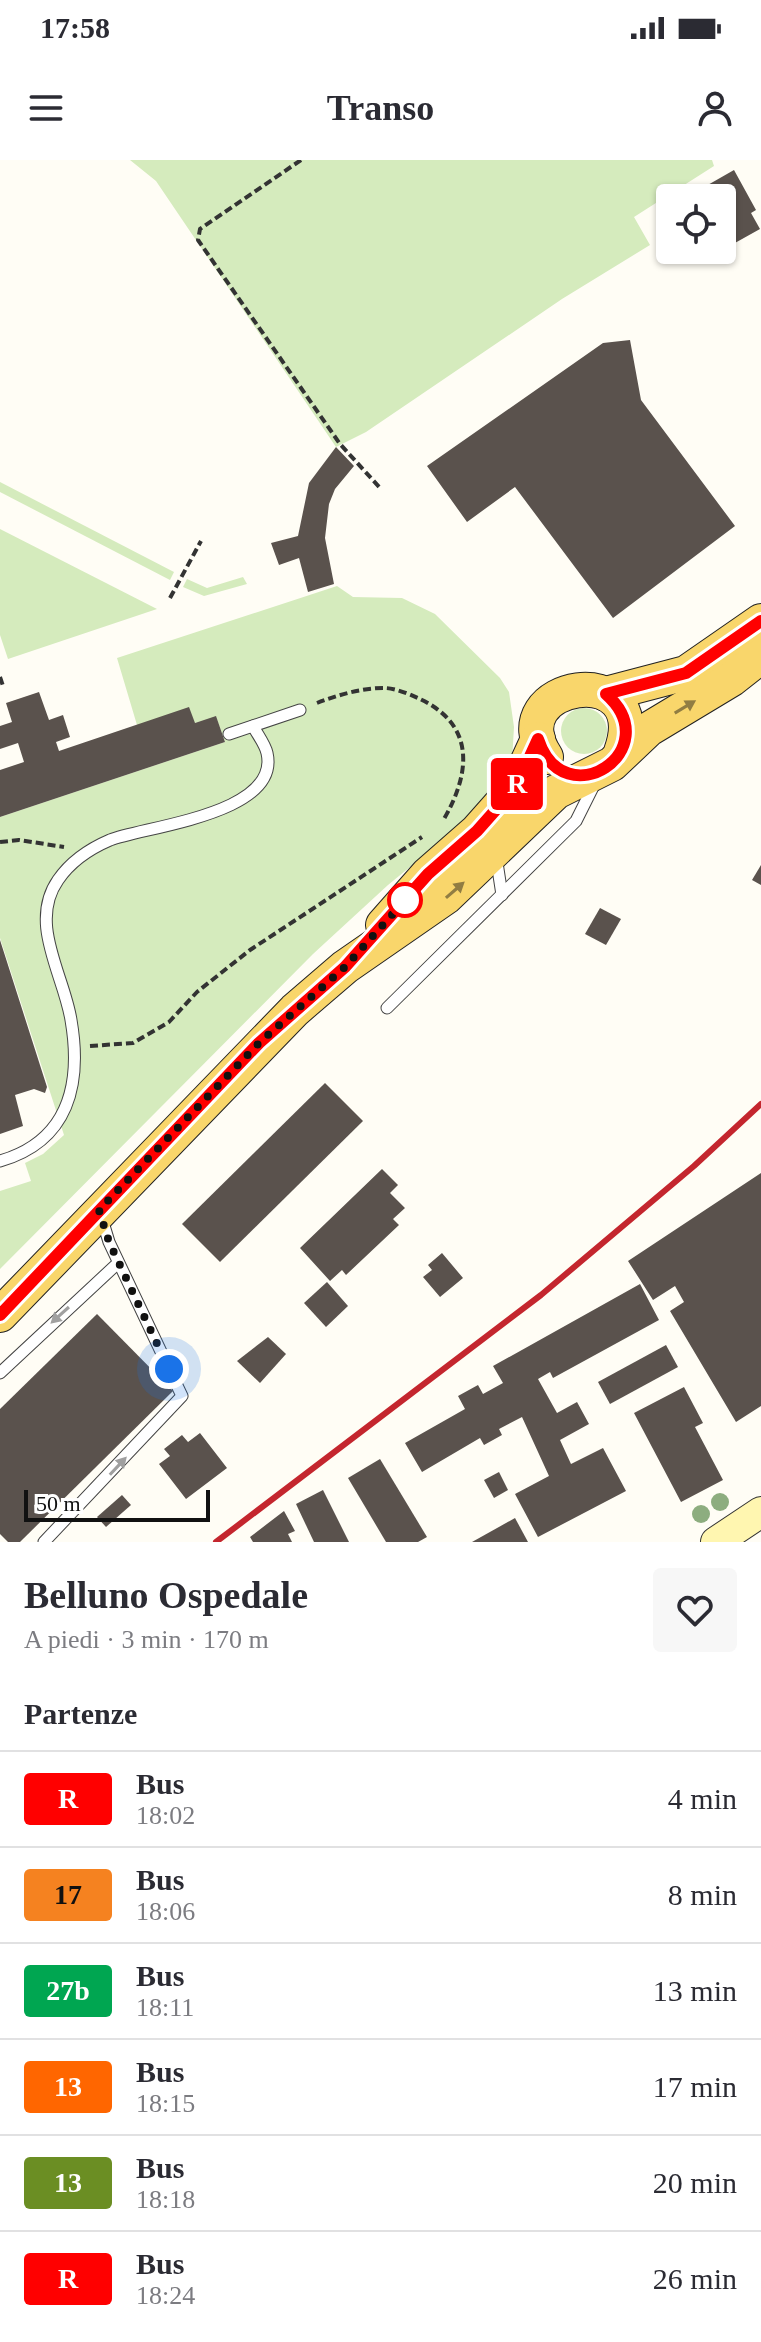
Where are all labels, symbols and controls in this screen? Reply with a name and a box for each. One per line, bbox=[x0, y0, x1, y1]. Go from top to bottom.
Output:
text: 17:58 bbox=[40, 11, 110, 44]
icon: menu bbox=[24, 86, 68, 130]
icon: person bbox=[693, 86, 737, 130]
text: Transo bbox=[327, 88, 434, 128]
map controls bbox=[656, 184, 736, 264]
button: locate bbox=[656, 184, 736, 264]
one-way arrow bbox=[674, 701, 696, 715]
line badge: R bbox=[491, 758, 543, 810]
text: R bbox=[507, 768, 527, 799]
one-way arrow bbox=[445, 881, 464, 899]
unlabelled marker bbox=[388, 883, 422, 917]
one-way arrow bbox=[51, 1305, 70, 1323]
your location bbox=[149, 1349, 189, 1389]
one-way arrow bbox=[108, 1457, 126, 1476]
scale bar bbox=[24, 1486, 210, 1522]
text: 50 m bbox=[36, 1491, 81, 1516]
button: heart bbox=[653, 1568, 737, 1652]
text: Belluno Ospedale bbox=[24, 1574, 308, 1616]
text: A piedi · 3 min · 170 m bbox=[24, 1625, 269, 1654]
text: Partenze bbox=[24, 1697, 137, 1730]
text: Bus bbox=[136, 1767, 184, 1800]
text: 4 min bbox=[668, 1782, 737, 1815]
text: R bbox=[58, 1783, 78, 1814]
text: 18:02 bbox=[136, 1801, 195, 1830]
text: Bus bbox=[136, 1863, 184, 1896]
text: 8 min bbox=[668, 1878, 737, 1911]
text: 17 bbox=[54, 1879, 82, 1910]
text: 18:06 bbox=[136, 1897, 195, 1926]
text: Bus bbox=[136, 1959, 184, 1992]
text: 13 min bbox=[653, 1974, 737, 2007]
text: 27b bbox=[46, 1975, 90, 2006]
text: 18:11 bbox=[136, 1993, 194, 2022]
text: Bus bbox=[136, 2055, 184, 2088]
text: 17 min bbox=[653, 2070, 737, 2103]
text: 13 bbox=[54, 2071, 82, 2102]
text: 18:15 bbox=[136, 2089, 195, 2118]
text: Bus bbox=[136, 2151, 184, 2184]
text: 20 min bbox=[653, 2166, 737, 2199]
text: 13 bbox=[54, 2167, 82, 2198]
text: 18:18 bbox=[136, 2185, 195, 2214]
text: Bus bbox=[136, 2247, 184, 2280]
text: 26 min bbox=[653, 2262, 737, 2295]
text: R bbox=[58, 2263, 78, 2294]
text: 18:24 bbox=[136, 2281, 195, 2310]

